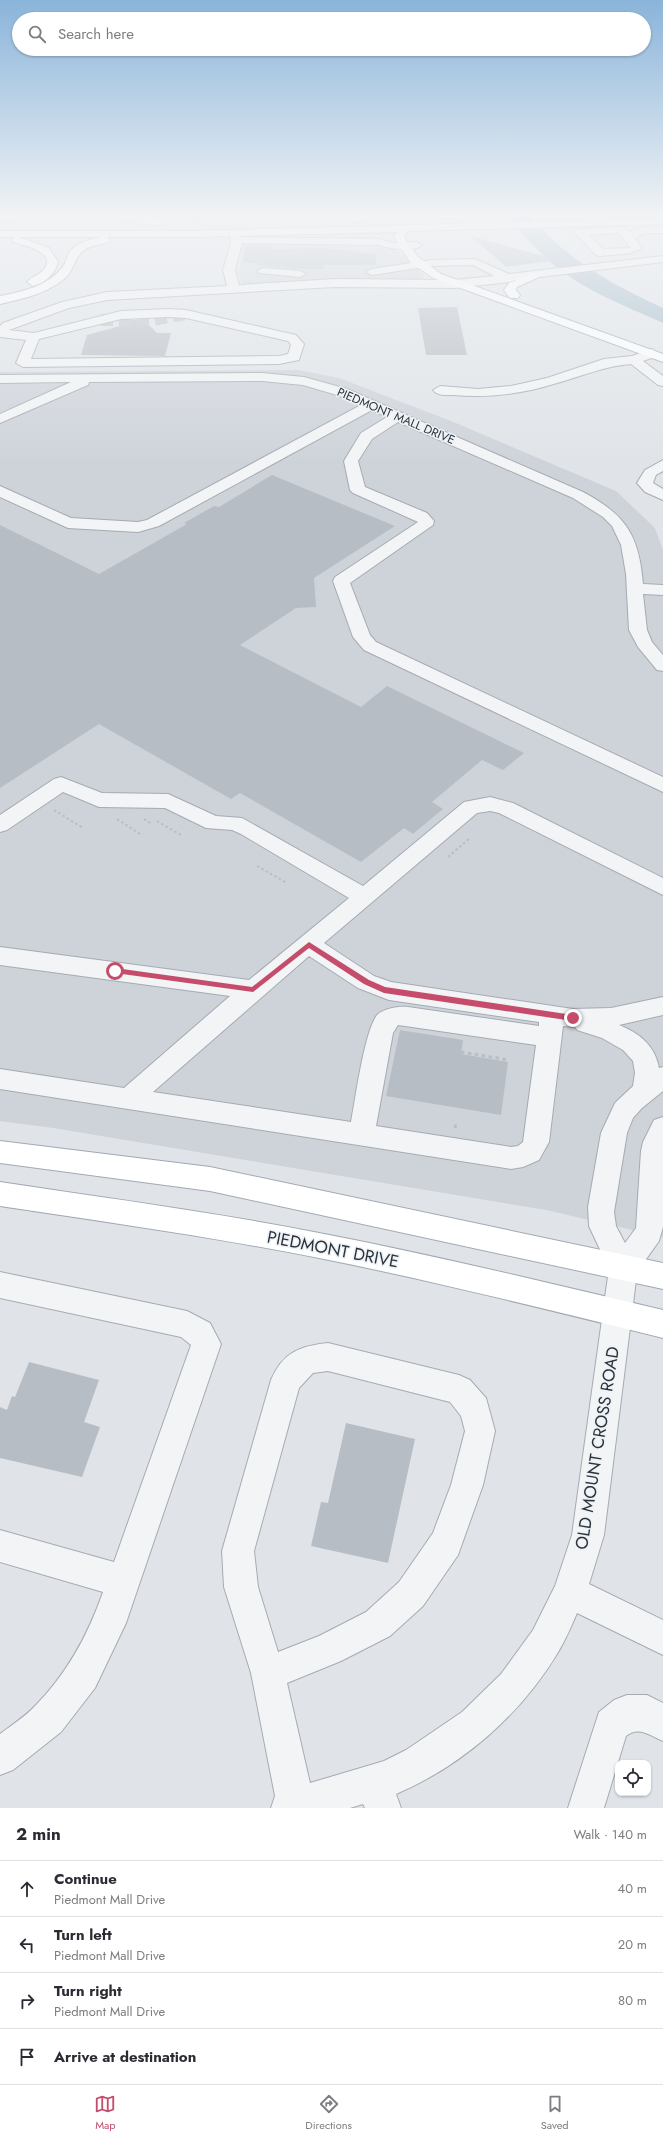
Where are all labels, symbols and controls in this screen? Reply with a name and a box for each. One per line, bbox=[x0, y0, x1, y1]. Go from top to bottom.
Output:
search box bbox=[12, 12, 651, 56]
icon: search bbox=[26, 23, 48, 45]
text: Search here bbox=[58, 23, 134, 45]
street label: PIEDMONT MALL DRIVE bbox=[334, 383, 458, 449]
route start bbox=[106, 962, 124, 980]
route end bbox=[564, 1009, 582, 1027]
street label: PIEDMONT DRIVE bbox=[265, 1224, 401, 1274]
street label: OLD MOUNT CROSS ROAD bbox=[569, 1345, 625, 1551]
map controls bbox=[615, 1760, 651, 1796]
button: locate bbox=[615, 1760, 651, 1796]
text: 2 min bbox=[16, 1822, 61, 1846]
text: Walk · 140 m bbox=[573, 1825, 647, 1844]
text: Continue bbox=[54, 1868, 117, 1890]
icon: ahead bbox=[16, 1878, 38, 1900]
text: 40 m bbox=[618, 1879, 647, 1898]
text: Piedmont Mall Drive bbox=[54, 1890, 165, 1909]
text: Turn left bbox=[54, 1924, 112, 1946]
icon: left bbox=[16, 1934, 38, 1956]
text: 20 m bbox=[618, 1935, 647, 1954]
text: Piedmont Mall Drive bbox=[54, 1946, 165, 1965]
text: Turn right bbox=[54, 1980, 122, 2002]
icon: right bbox=[16, 1990, 38, 2012]
text: 80 m bbox=[618, 1991, 647, 2010]
text: Piedmont Mall Drive bbox=[54, 2002, 165, 2021]
icon: arrive bbox=[16, 2046, 38, 2068]
text: Arrive at destination bbox=[54, 2046, 196, 2068]
tab: Map bbox=[94, 2093, 116, 2133]
tab: Directions bbox=[305, 2093, 352, 2133]
tab: Saved bbox=[541, 2093, 569, 2133]

